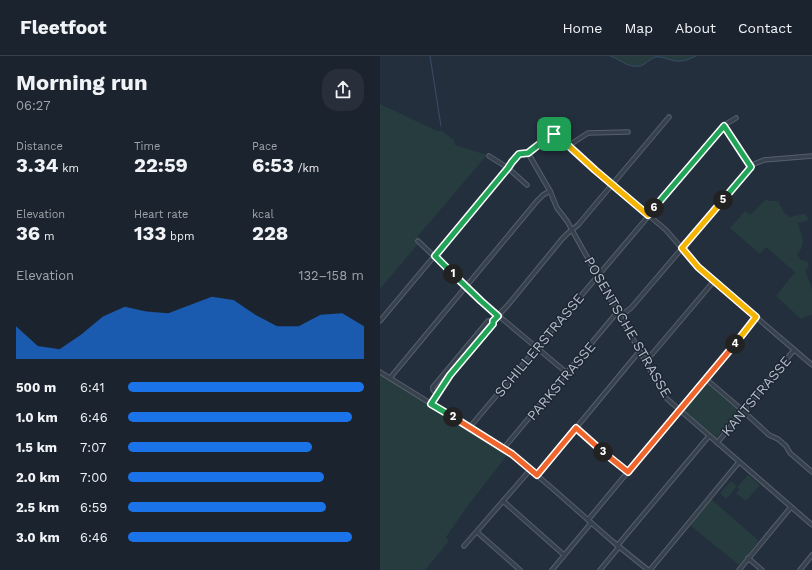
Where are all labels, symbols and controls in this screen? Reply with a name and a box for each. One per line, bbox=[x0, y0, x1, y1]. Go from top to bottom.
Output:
text: Fleetfoot bbox=[20, 16, 107, 39]
text: Home bbox=[562, 20, 602, 36]
text: Map bbox=[624, 20, 653, 36]
text: About bbox=[675, 20, 716, 36]
text: Contact bbox=[738, 20, 792, 36]
button: share bbox=[322, 69, 364, 111]
text: Morning run bbox=[16, 70, 148, 95]
text: 06:27 bbox=[16, 98, 50, 113]
pin bbox=[537, 117, 571, 151]
icon: arrive bbox=[543, 123, 565, 145]
text: Distance bbox=[16, 140, 63, 153]
text: Time bbox=[134, 140, 160, 153]
text: Pace bbox=[252, 140, 277, 153]
text: 3.34 bbox=[16, 153, 58, 177]
text: 22:59 bbox=[134, 153, 188, 177]
text: 6:53 bbox=[252, 153, 294, 177]
text: km bbox=[58, 162, 79, 175]
text: /km bbox=[294, 162, 319, 175]
pin: 5 bbox=[713, 190, 733, 210]
text: 5 bbox=[720, 193, 726, 206]
pin: 6 bbox=[644, 198, 664, 218]
text: 6 bbox=[651, 201, 657, 214]
text: Elevation bbox=[16, 208, 65, 221]
text: Heart rate bbox=[134, 208, 188, 221]
text: kcal bbox=[252, 208, 274, 221]
text: 36 bbox=[16, 221, 40, 245]
text: 133 bbox=[134, 221, 166, 245]
text: 228 bbox=[252, 221, 288, 245]
text: m bbox=[40, 230, 54, 243]
text: bpm bbox=[166, 230, 194, 243]
street label: POSENTSCHE STRASSE bbox=[581, 254, 675, 400]
pin: 1 bbox=[443, 264, 463, 284]
text: 1 bbox=[451, 267, 455, 280]
text: Elevation bbox=[16, 268, 74, 283]
text: 132–158 m bbox=[298, 268, 364, 283]
street label: SCHILLERSTRASSE bbox=[491, 290, 587, 400]
pin: 4 bbox=[725, 334, 745, 354]
text: 4 bbox=[731, 337, 739, 350]
street label: PARKSTRASSE bbox=[523, 338, 599, 424]
street label: KANTSTRASSE bbox=[718, 353, 794, 439]
text: 500 m bbox=[16, 380, 56, 395]
text: 6:41 bbox=[80, 380, 105, 395]
pin: 2 bbox=[443, 407, 463, 427]
text: 1.0 km bbox=[16, 410, 58, 425]
text: 6:46 bbox=[80, 410, 108, 425]
text: 2 bbox=[450, 410, 456, 423]
text: 1.5 km bbox=[16, 440, 57, 455]
text: 7:07 bbox=[80, 440, 106, 455]
pin: 3 bbox=[593, 442, 613, 462]
text: 3 bbox=[600, 445, 606, 458]
text: 2.0 km bbox=[16, 470, 60, 485]
text: 7:00 bbox=[80, 470, 107, 485]
text: 2.5 km bbox=[16, 500, 59, 515]
text: 6:59 bbox=[80, 500, 107, 515]
text: 3.0 km bbox=[16, 530, 60, 545]
text: 6:46 bbox=[80, 530, 108, 545]

